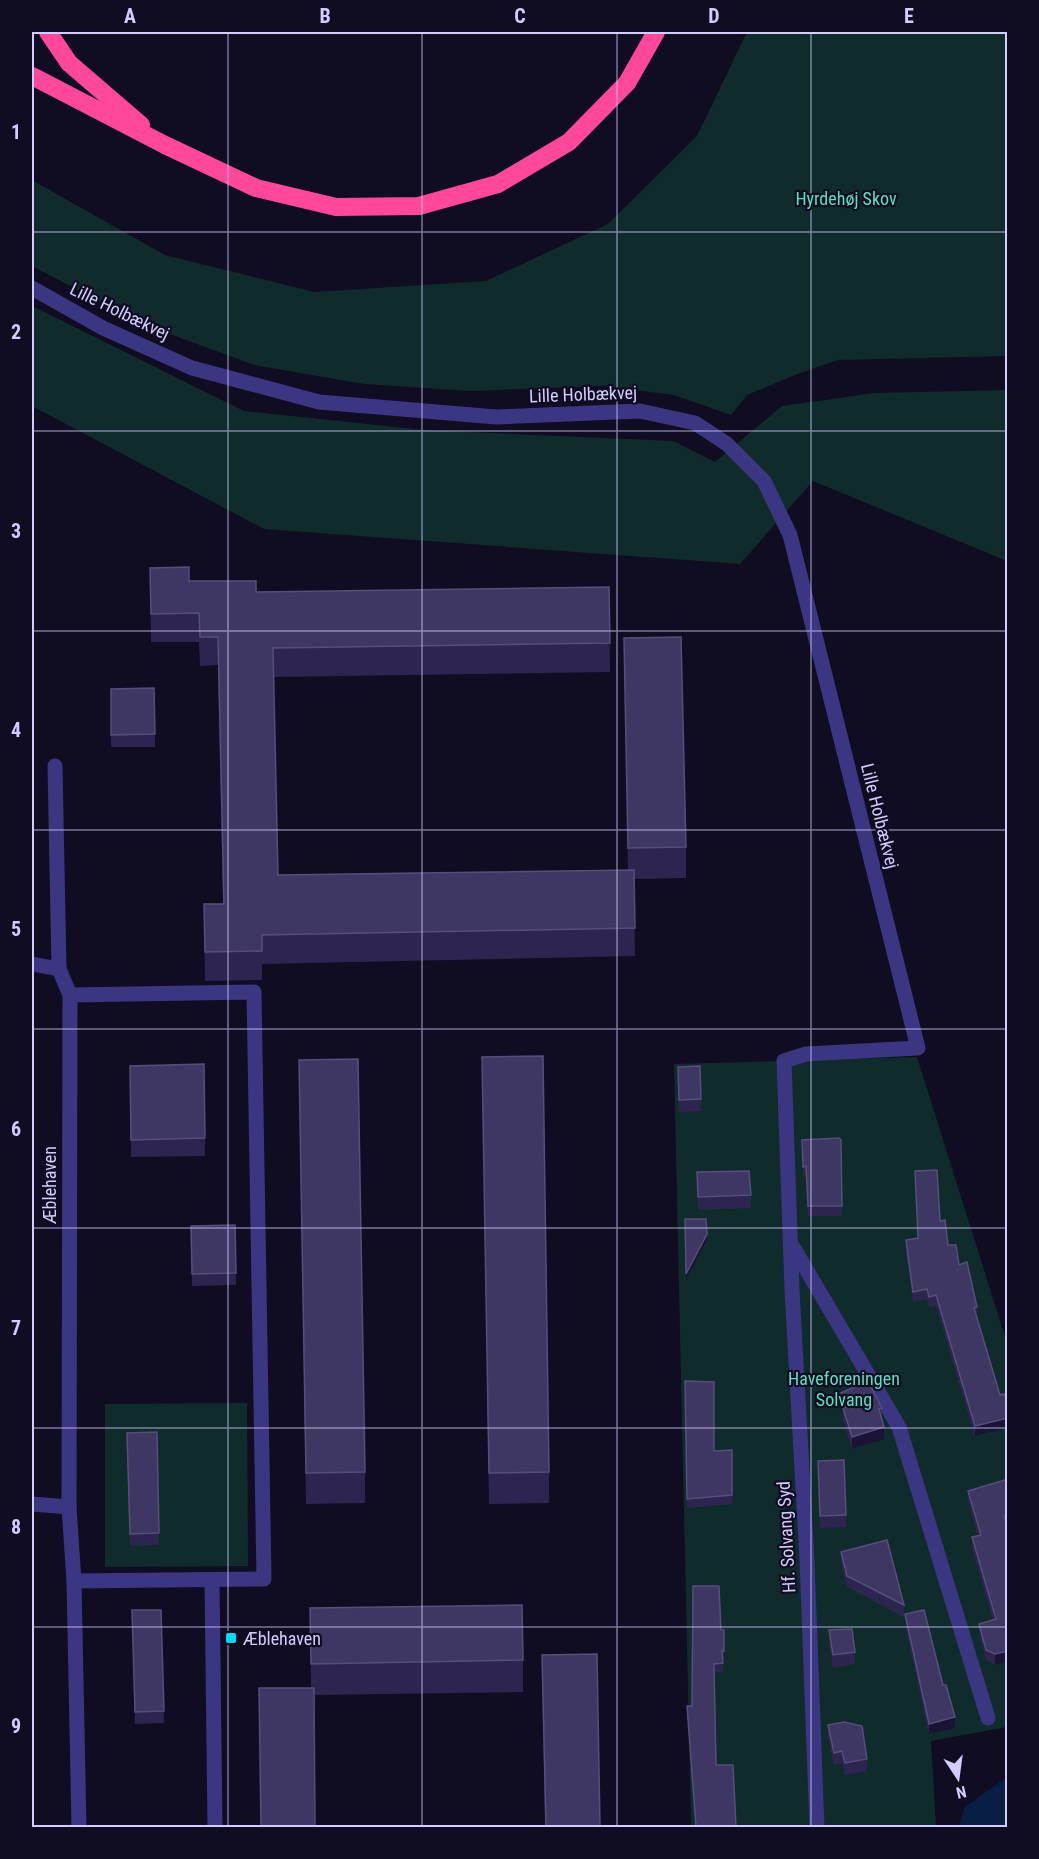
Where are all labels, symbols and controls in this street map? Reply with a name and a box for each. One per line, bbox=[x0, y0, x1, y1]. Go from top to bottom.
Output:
text: A bbox=[124, 4, 136, 28]
text: B bbox=[319, 4, 331, 28]
text: C bbox=[514, 4, 526, 28]
text: D bbox=[708, 4, 720, 28]
text: E bbox=[904, 4, 914, 28]
text: 1 bbox=[11, 120, 21, 144]
park label: Hyrdehøj Skov bbox=[795, 188, 897, 209]
street label: Lille Holbækvej bbox=[67, 278, 173, 344]
text: 2 bbox=[11, 320, 21, 344]
street label: Lille Holbækvej bbox=[529, 382, 637, 406]
text: 3 bbox=[11, 519, 21, 543]
text: 4 bbox=[11, 718, 21, 742]
street label: Lille Holbækvej bbox=[857, 761, 903, 871]
text: 5 bbox=[11, 917, 21, 941]
text: 6 bbox=[11, 1117, 21, 1141]
street label: Æblehaven bbox=[39, 1146, 60, 1225]
text: 7 bbox=[11, 1316, 21, 1340]
park label: Haveforeningen Solvang bbox=[788, 1368, 900, 1410]
street label: Hf. Solvang Syd bbox=[773, 1481, 799, 1593]
text: 8 bbox=[11, 1515, 21, 1539]
place label: Æblehaven bbox=[242, 1628, 321, 1649]
marker: Æblehaven bbox=[224, 1631, 238, 1645]
text: 9 bbox=[11, 1714, 21, 1738]
north arrow bbox=[928, 1748, 988, 1808]
text: N bbox=[954, 1782, 968, 1802]

